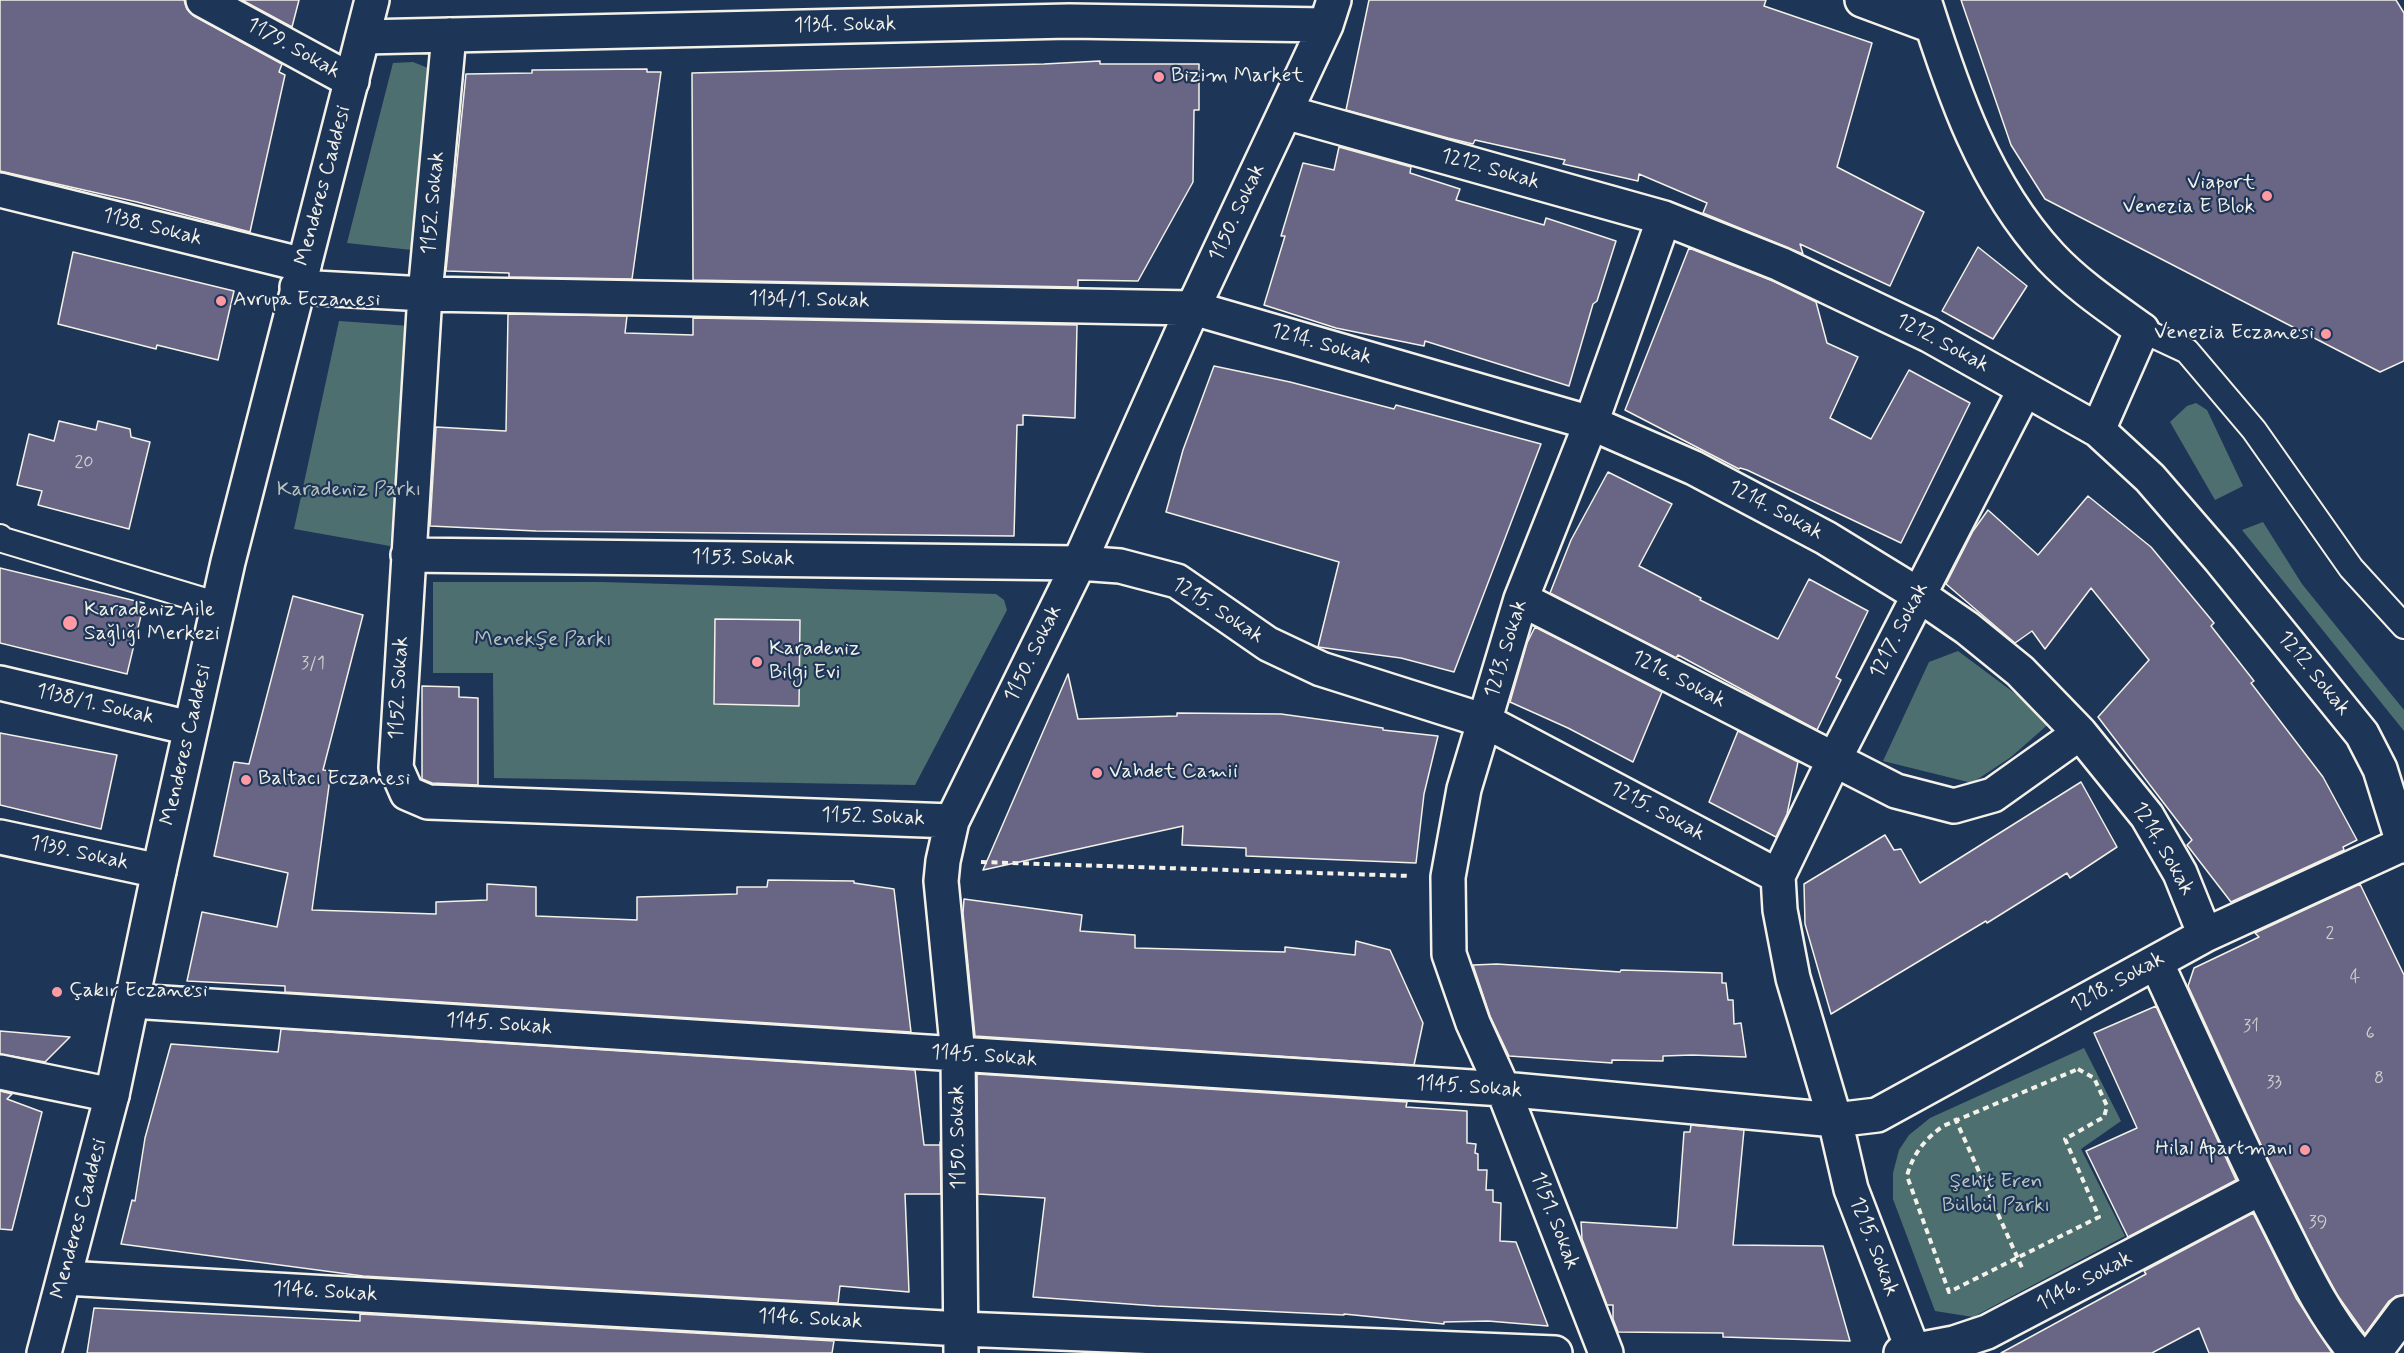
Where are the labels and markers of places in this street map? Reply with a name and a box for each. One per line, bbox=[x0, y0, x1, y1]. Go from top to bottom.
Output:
place label: Bizim Market bbox=[1171, 64, 1304, 90]
marker: Bizim Market bbox=[1152, 70, 1166, 84]
place label: Viaport Venezia E Blok bbox=[2122, 171, 2255, 221]
marker: Viaport Venezia E Blok bbox=[2260, 189, 2274, 203]
place label: Avrupa Eczanesi bbox=[233, 288, 380, 314]
marker: Avrupa Eczanesi bbox=[214, 294, 228, 308]
place label: Venezia Eczanesi bbox=[2154, 321, 2314, 347]
marker: Venezia Eczanesi bbox=[2319, 327, 2333, 341]
place label: Karadeniz Aile Sağlığı Merkezi bbox=[84, 598, 220, 648]
marker: Karadeniz Aile Sağlığı Merkezi bbox=[61, 614, 79, 632]
place label: Karadeniz Bilgi Evi bbox=[769, 637, 860, 687]
marker: Karadeniz Bilgi Evi bbox=[750, 655, 764, 669]
place label: Vahdet Camii bbox=[1109, 760, 1238, 786]
marker: Vahdet Camii bbox=[1090, 766, 1104, 780]
place label: Baltacı Eczanesi bbox=[258, 767, 410, 793]
marker: Baltacı Eczanesi bbox=[239, 773, 253, 787]
place label: Çakır Eczanesi bbox=[69, 979, 208, 1005]
marker: Çakır Eczanesi bbox=[50, 985, 64, 999]
place label: Hilal Apartmanı bbox=[2155, 1137, 2293, 1163]
marker: Hilal Apartmanı bbox=[2298, 1143, 2312, 1157]

